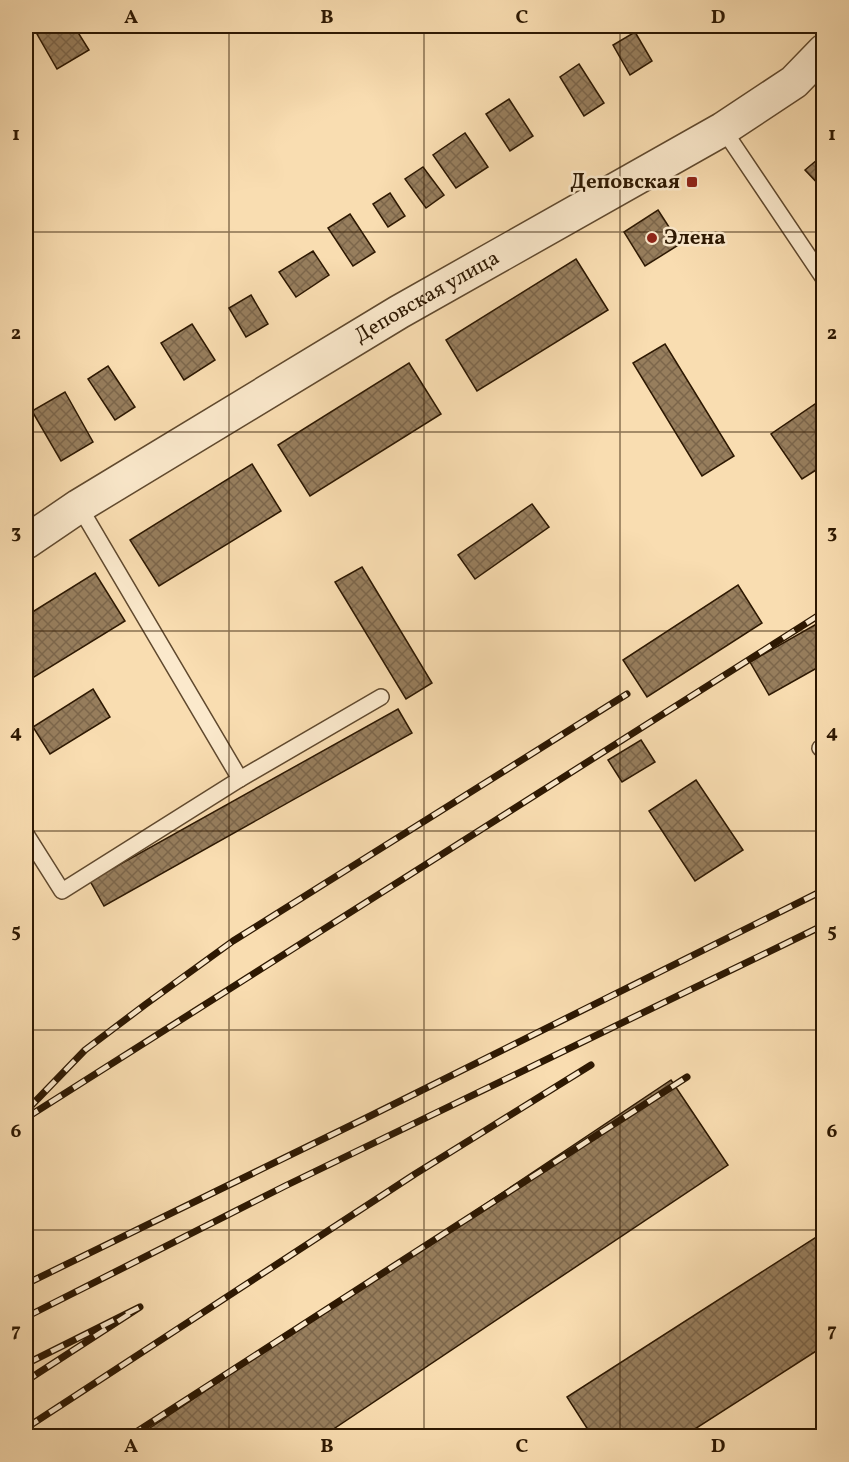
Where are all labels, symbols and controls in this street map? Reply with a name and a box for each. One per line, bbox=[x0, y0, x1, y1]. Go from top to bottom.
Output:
text: A bbox=[124, 4, 138, 32]
text: B bbox=[320, 4, 334, 32]
text: C bbox=[516, 4, 529, 32]
text: D bbox=[711, 4, 725, 32]
text: 1 bbox=[12, 121, 20, 149]
text: 1 bbox=[828, 121, 836, 149]
place label: Деповская bbox=[570, 168, 680, 197]
marker: Деповская bbox=[685, 175, 699, 189]
place label: Элена bbox=[664, 224, 726, 253]
marker: Элена bbox=[645, 231, 659, 245]
street label: Деповская улица bbox=[349, 244, 505, 350]
text: 2 bbox=[11, 320, 21, 348]
text: 2 bbox=[827, 320, 837, 348]
text: 3 bbox=[11, 519, 21, 547]
text: 3 bbox=[827, 519, 837, 547]
text: 4 bbox=[10, 719, 22, 747]
text: 4 bbox=[826, 719, 838, 747]
text: 5 bbox=[11, 918, 21, 946]
text: 5 bbox=[827, 918, 837, 946]
text: 6 bbox=[11, 1118, 22, 1146]
text: 6 bbox=[827, 1118, 838, 1146]
text: 7 bbox=[11, 1317, 21, 1345]
text: 7 bbox=[827, 1317, 837, 1345]
text: A bbox=[124, 1433, 138, 1461]
text: B bbox=[320, 1433, 334, 1461]
text: C bbox=[516, 1433, 529, 1461]
text: D bbox=[711, 1433, 725, 1461]

